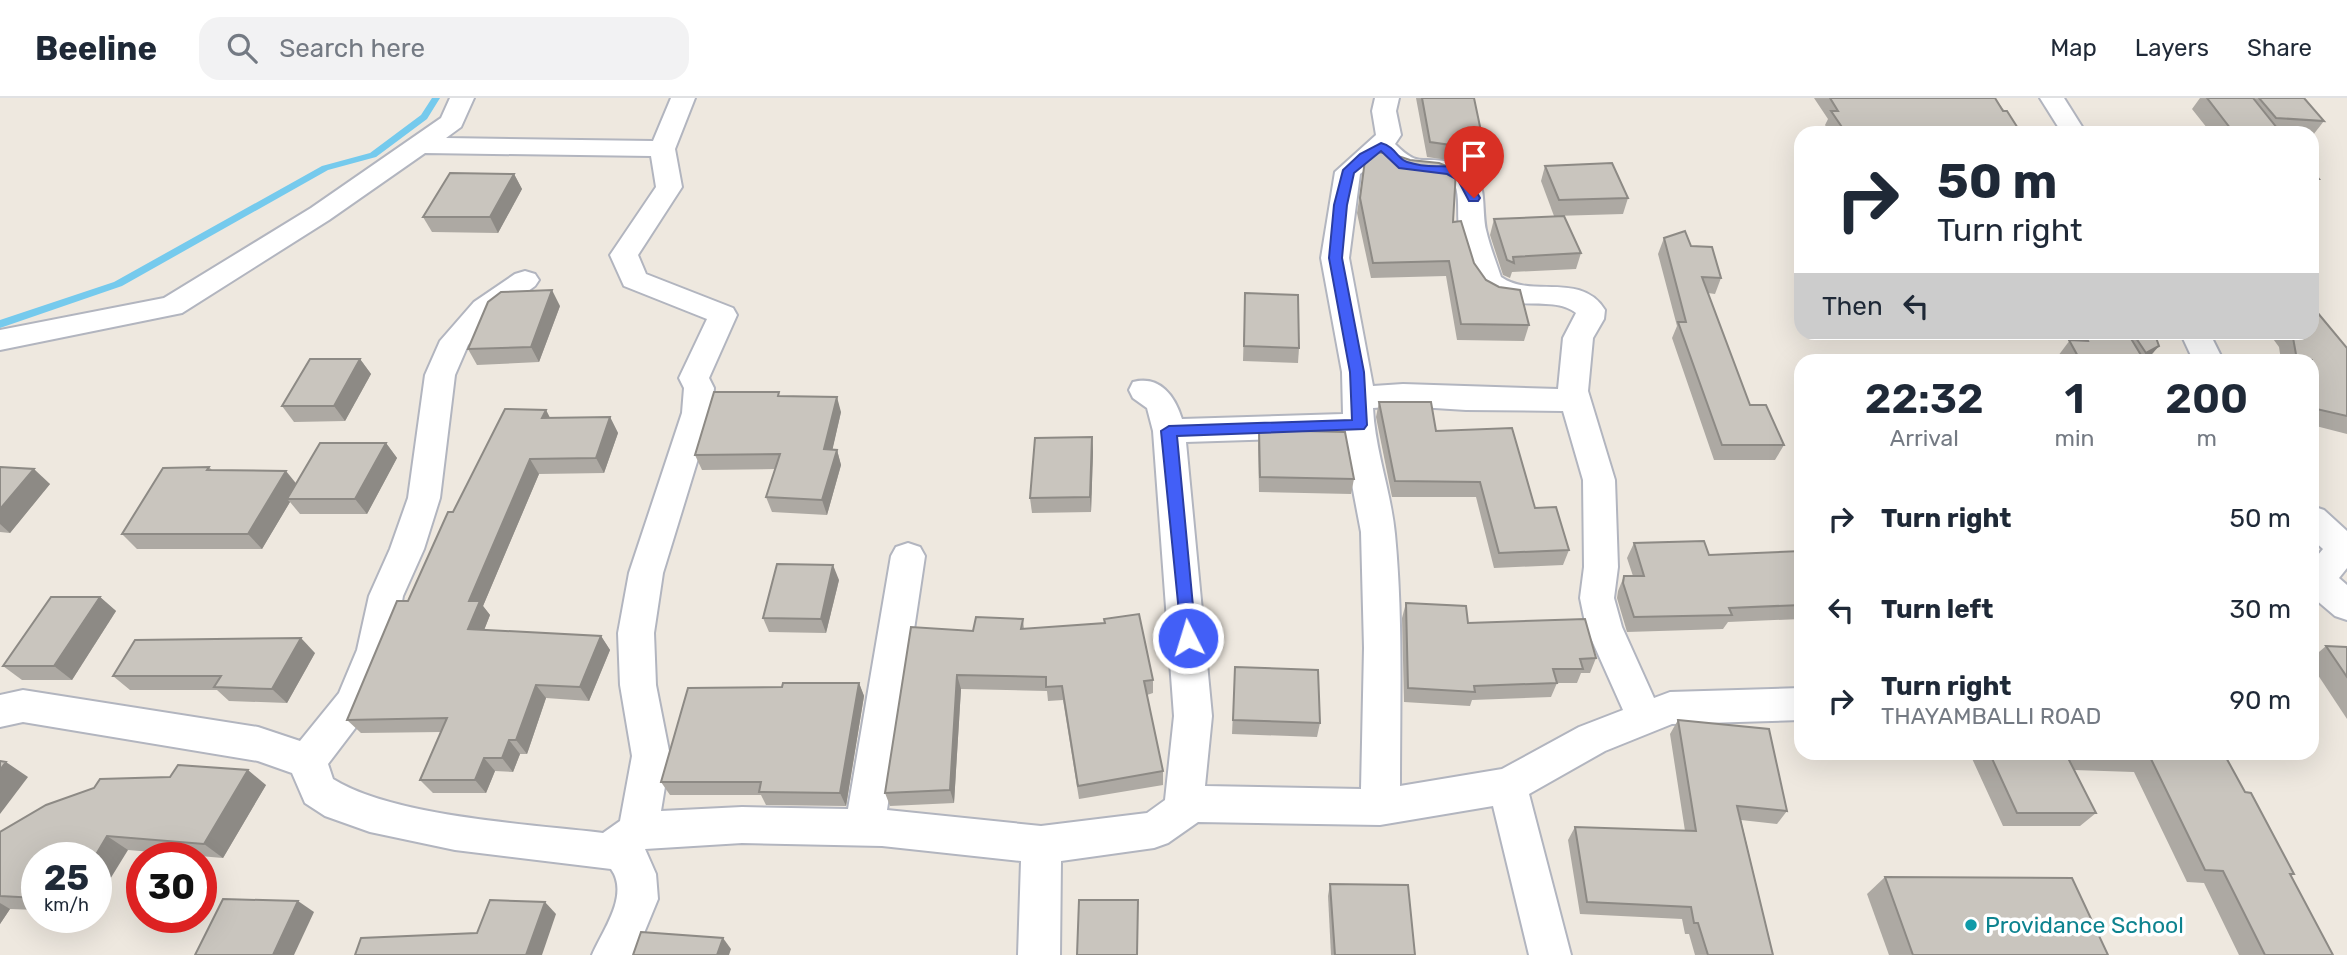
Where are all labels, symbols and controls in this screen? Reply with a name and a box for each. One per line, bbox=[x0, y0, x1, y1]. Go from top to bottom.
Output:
search box bbox=[199, 17, 689, 80]
text: Beeline bbox=[35, 29, 157, 68]
icon: search bbox=[223, 29, 261, 67]
text: Search here bbox=[279, 33, 425, 64]
text: Map bbox=[2050, 34, 2097, 62]
text: Layers bbox=[2135, 34, 2209, 62]
text: Share bbox=[2247, 34, 2312, 62]
pin bbox=[1444, 126, 1504, 198]
icon: arrive bbox=[1455, 137, 1493, 175]
text: 50 m bbox=[1937, 152, 2057, 210]
icon: right bbox=[1822, 154, 1913, 245]
text: Turn right bbox=[1937, 211, 2082, 249]
icon: left bbox=[1897, 287, 1935, 325]
text: Then bbox=[1822, 291, 1883, 322]
text: 22:32 bbox=[1865, 374, 1984, 424]
text: 1 bbox=[2064, 374, 2085, 424]
text: 200 bbox=[2165, 374, 2248, 424]
text: Arrival bbox=[1890, 424, 1959, 452]
text: min bbox=[2055, 424, 2095, 452]
text: m bbox=[2197, 424, 2217, 452]
icon: right bbox=[1822, 500, 1860, 538]
text: Turn right bbox=[1881, 503, 2011, 534]
text: 50 m bbox=[2230, 503, 2291, 534]
icon: left bbox=[1822, 591, 1860, 629]
text: Turn left bbox=[1881, 594, 1993, 625]
text: 30 m bbox=[2229, 594, 2291, 625]
position arrow bbox=[1151, 601, 1225, 675]
text: Turn right bbox=[1881, 671, 2011, 702]
icon: right bbox=[1822, 682, 1860, 720]
text: 90 m bbox=[2230, 685, 2291, 716]
text: THAYAMBALLI ROAD bbox=[1881, 702, 2101, 730]
speed limit sign: 30 bbox=[126, 842, 217, 933]
text: 25 bbox=[44, 857, 89, 899]
text: km/h bbox=[44, 894, 89, 916]
place label: Providance School bbox=[1985, 911, 2184, 939]
marker: Providance School bbox=[1963, 917, 1979, 933]

